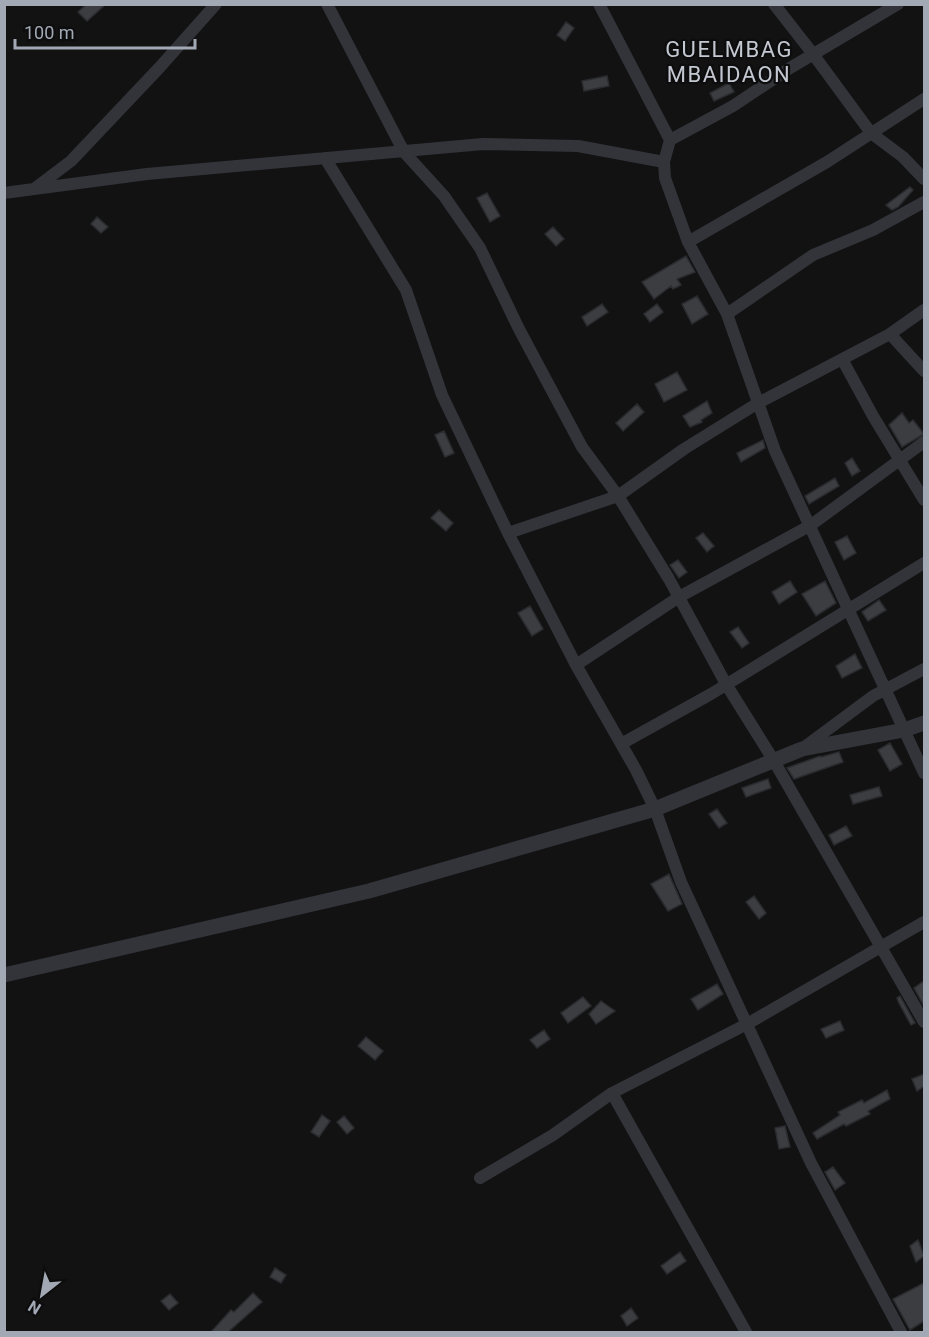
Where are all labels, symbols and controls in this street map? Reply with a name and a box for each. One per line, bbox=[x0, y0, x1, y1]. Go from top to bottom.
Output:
scale bar bbox=[15, 12, 195, 50]
text: 100 m bbox=[24, 22, 75, 43]
district label: GUELMBAG MBAIDAON bbox=[665, 37, 793, 87]
north arrow bbox=[12, 1265, 72, 1325]
text: N bbox=[25, 1296, 44, 1318]

